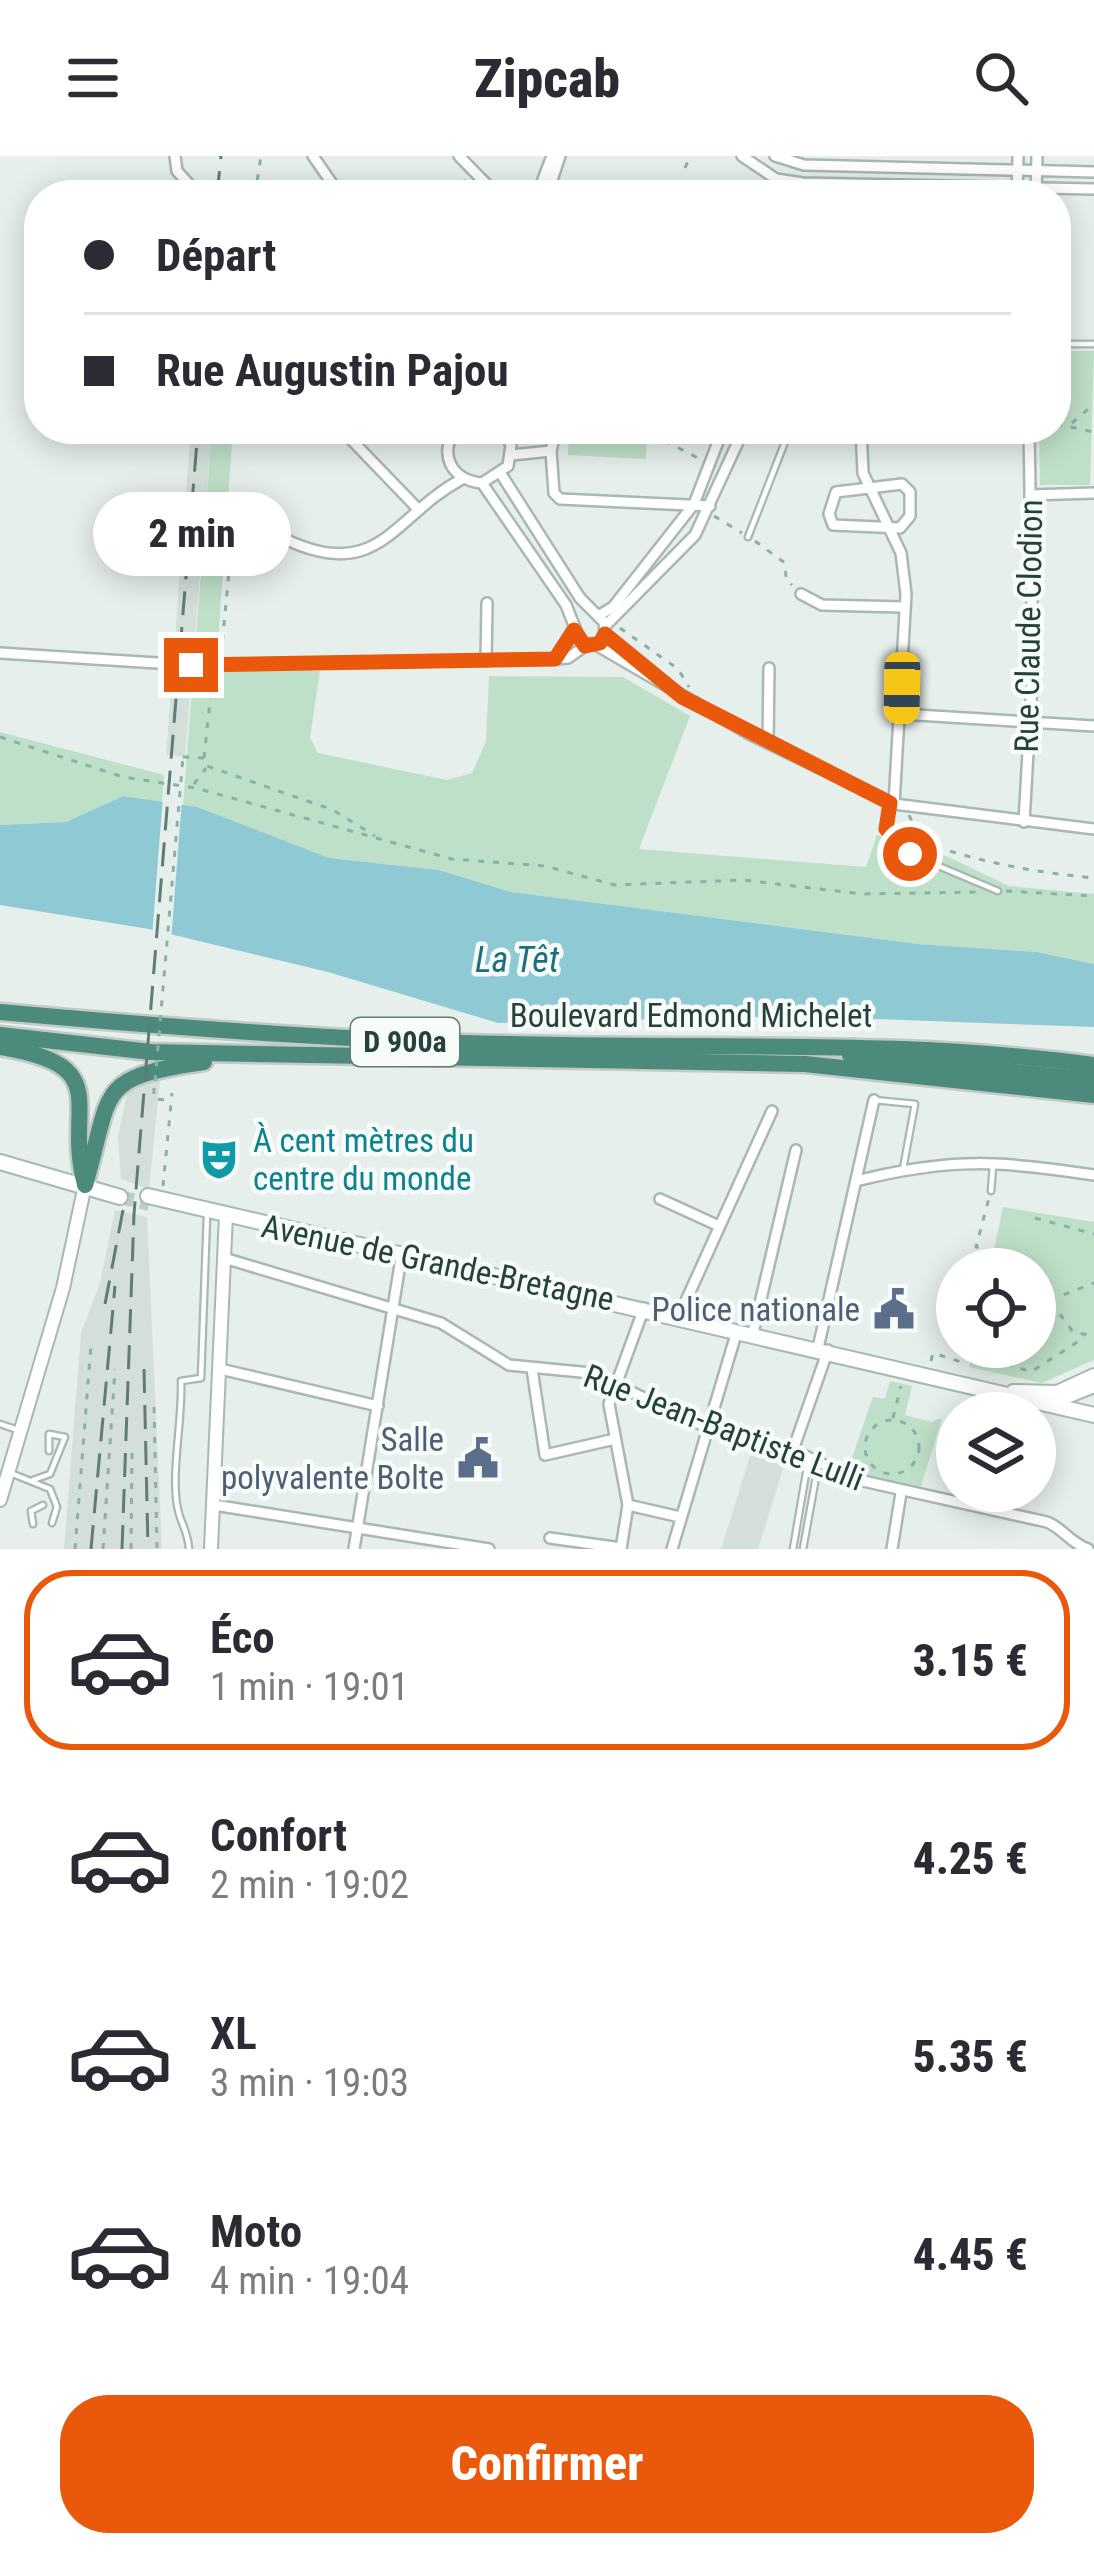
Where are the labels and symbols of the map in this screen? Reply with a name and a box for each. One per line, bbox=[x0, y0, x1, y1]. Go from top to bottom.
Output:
callout: 2 min bbox=[92, 491, 290, 575]
street label: Rue Claude Clodion bbox=[1007, 499, 1050, 753]
route end bbox=[164, 638, 218, 692]
car bbox=[883, 652, 921, 724]
route start bbox=[883, 827, 937, 881]
water label: La Têt bbox=[475, 939, 560, 981]
street label: Boulevard Edmond Michelet bbox=[510, 996, 872, 1035]
road number: D 900a bbox=[351, 1018, 459, 1066]
place label: À cent mètres du centre du monde bbox=[253, 1121, 474, 1198]
theatre icon: À cent mètres du centre du monde bbox=[196, 1136, 242, 1182]
street label: Avenue de Grande-Bretagne bbox=[258, 1206, 618, 1319]
public building icon: Police nationale bbox=[871, 1286, 917, 1332]
place label: Police nationale bbox=[651, 1290, 860, 1329]
street label: Rue Jean-Baptiste Lulli bbox=[578, 1356, 869, 1499]
place label: Salle polyvalente Bolte bbox=[221, 1420, 444, 1497]
public building icon: Salle polyvalente Bolte bbox=[455, 1435, 501, 1481]

